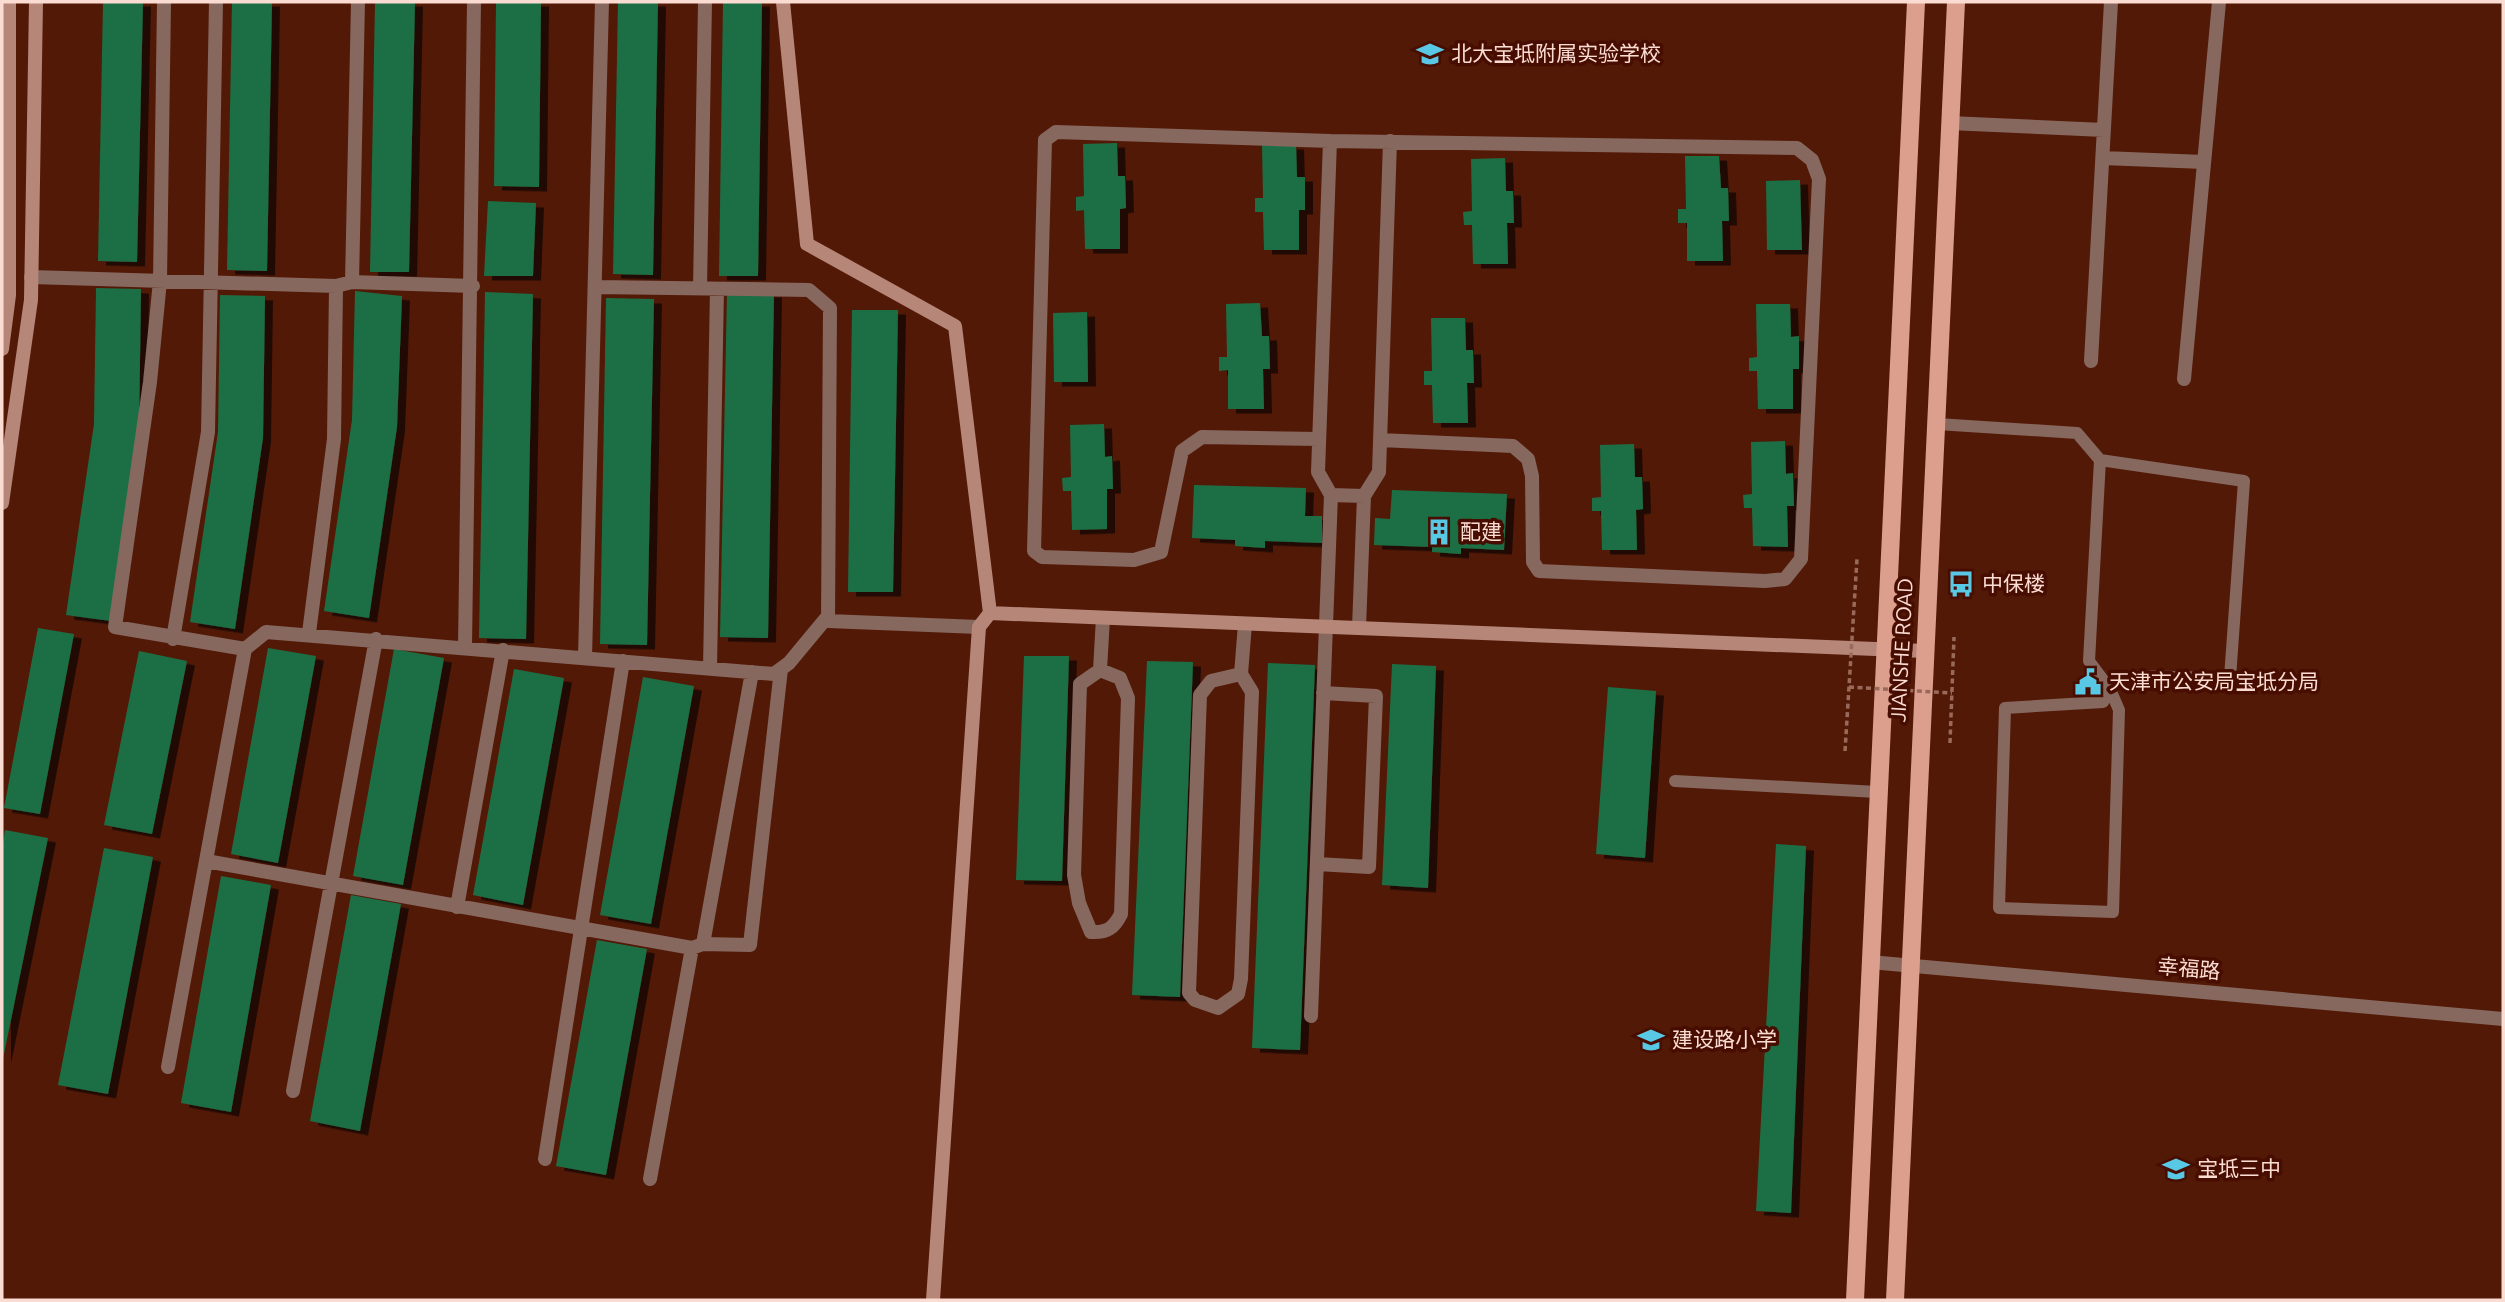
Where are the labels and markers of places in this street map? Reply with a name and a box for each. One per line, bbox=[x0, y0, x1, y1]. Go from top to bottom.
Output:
school or university icon: 北大宝坻附属实验学校 bbox=[1415, 39, 1445, 69]
place label: 北大宝坻附属实验学校 bbox=[1451, 41, 1661, 65]
building icon: 配建 bbox=[1424, 517, 1454, 547]
place label: 配建 bbox=[1460, 519, 1502, 543]
bus stop icon: 中保楼 bbox=[1946, 569, 1976, 599]
place label: 中保楼 bbox=[1982, 571, 2045, 595]
public building icon: 天津市公安局宝坻分局 bbox=[2073, 667, 2103, 697]
place label: 天津市公安局宝坻分局 bbox=[2109, 669, 2319, 693]
school or university icon: 建设路小学 bbox=[1636, 1025, 1666, 1055]
place label: 建设路小学 bbox=[1672, 1027, 1777, 1051]
school or university icon: 宝坻三中 bbox=[2161, 1154, 2191, 1184]
place label: 宝坻三中 bbox=[2197, 1156, 2281, 1180]

